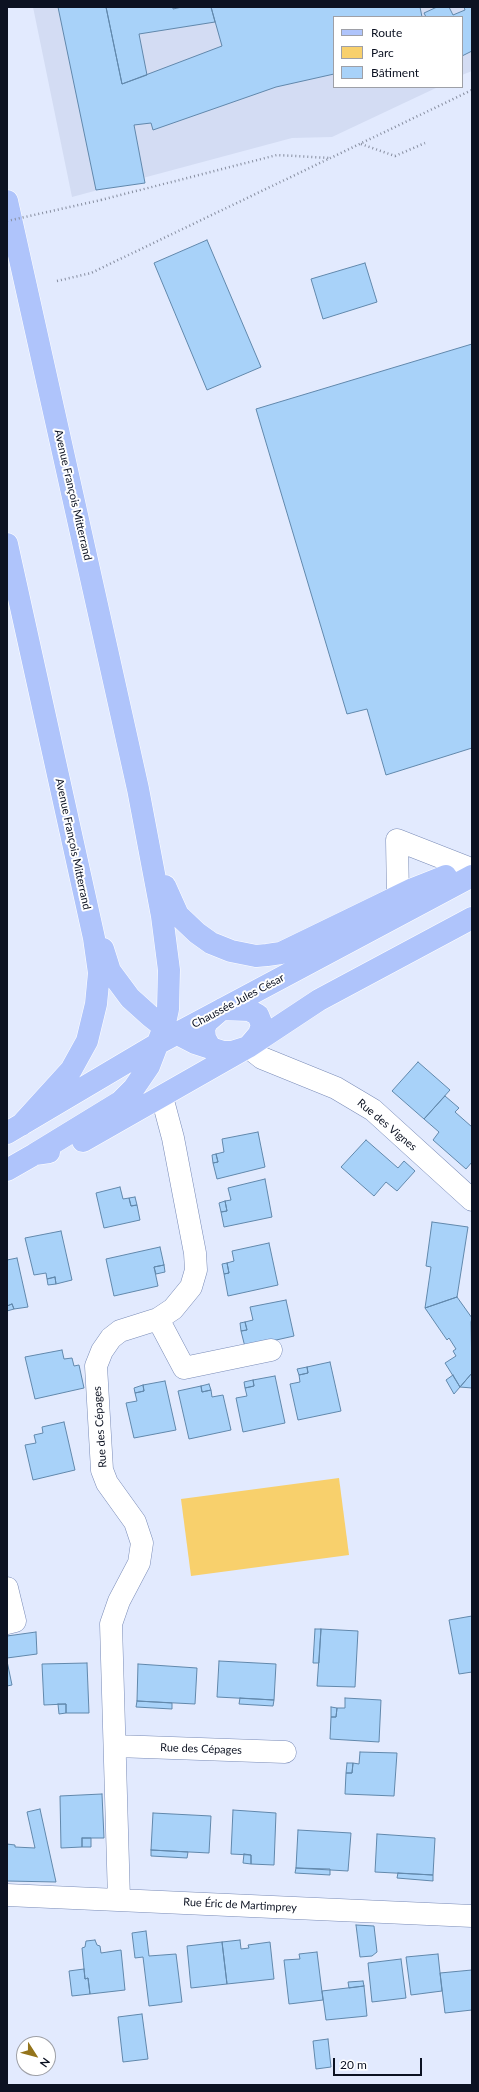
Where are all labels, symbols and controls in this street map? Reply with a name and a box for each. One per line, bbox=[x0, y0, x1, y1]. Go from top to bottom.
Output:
legend bbox=[333, 16, 463, 88]
text: Route bbox=[371, 25, 402, 40]
text: Parc bbox=[371, 45, 394, 60]
text: Bâtiment bbox=[371, 65, 419, 80]
street label: Avenue François Mitterrand bbox=[52, 428, 94, 562]
street label: Avenue François Mitterrand bbox=[53, 777, 93, 911]
street label: Chaussée Jules César bbox=[189, 971, 287, 1031]
street label: Rue des Vignes bbox=[355, 1096, 419, 1154]
street label: Rue des Cépages bbox=[91, 1386, 109, 1468]
street label: Rue des Cépages bbox=[160, 1741, 242, 1757]
street label: Rue Éric de Martimprey bbox=[183, 1895, 297, 1915]
north arrow bbox=[16, 2036, 56, 2076]
scale bar bbox=[335, 2050, 424, 2076]
text: N bbox=[38, 2056, 53, 2070]
text: 20 m bbox=[340, 2057, 367, 2072]

